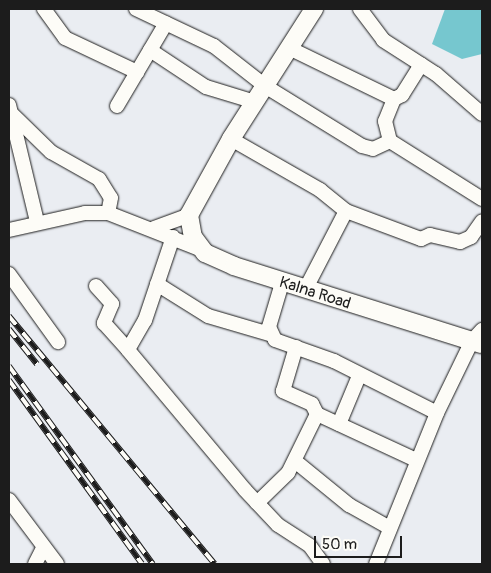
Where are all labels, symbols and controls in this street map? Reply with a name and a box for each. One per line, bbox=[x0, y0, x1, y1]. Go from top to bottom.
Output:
street label: Kalna Road bbox=[277, 272, 353, 314]
scale bar bbox=[316, 526, 404, 558]
text: 50 m bbox=[322, 535, 357, 554]

